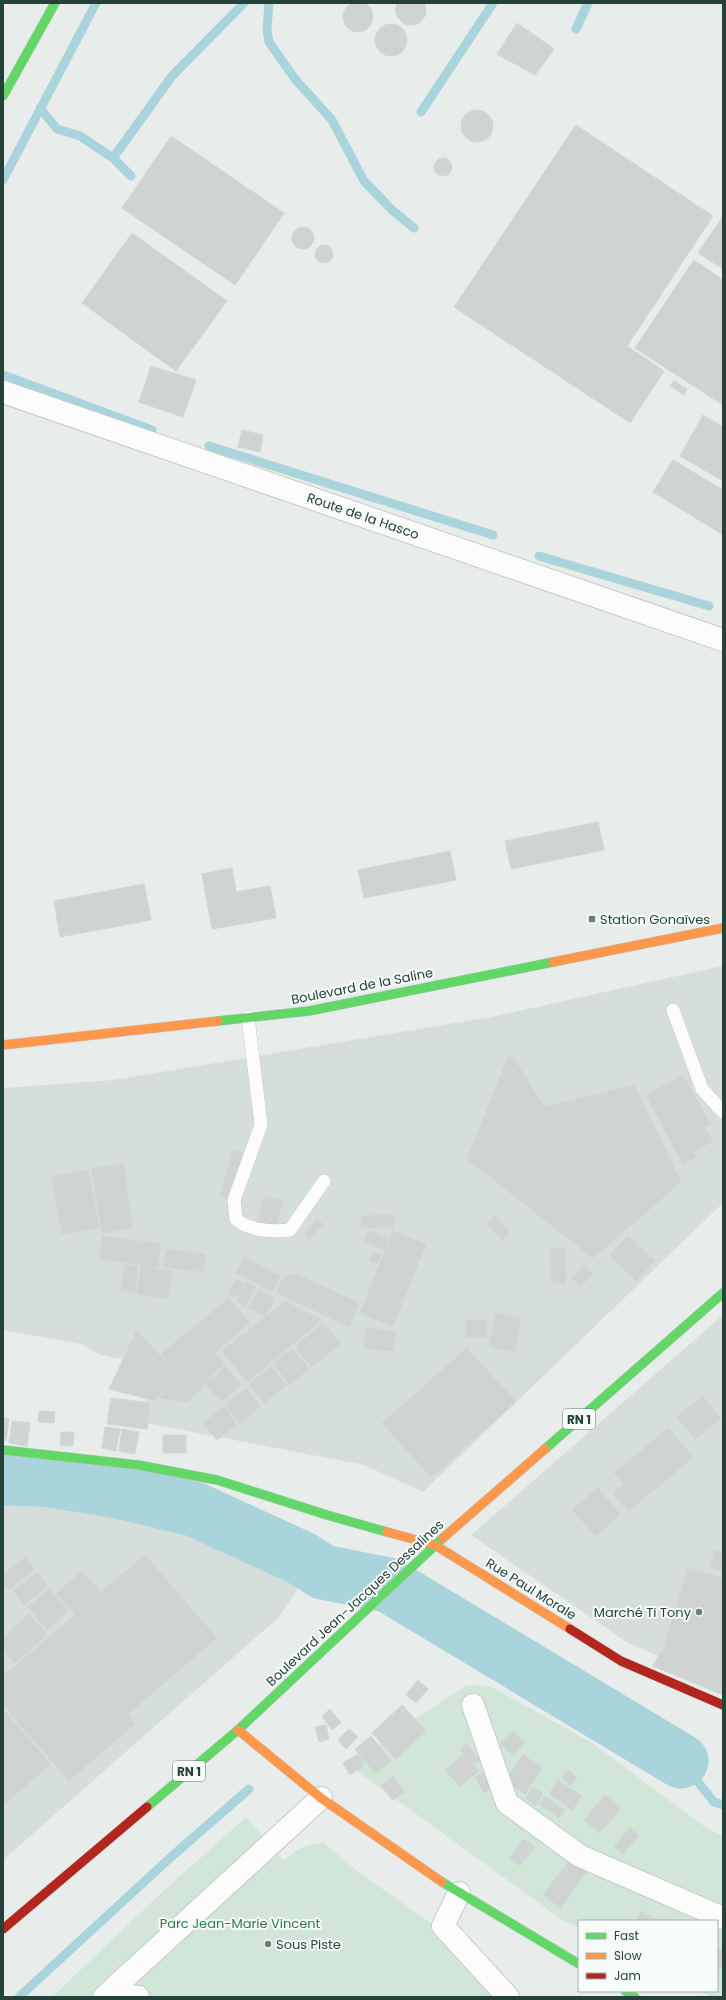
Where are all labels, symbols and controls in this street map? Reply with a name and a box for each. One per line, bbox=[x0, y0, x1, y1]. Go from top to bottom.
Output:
street label: Route de la Hasco bbox=[304, 488, 422, 544]
place label: Station Gonaïves bbox=[600, 910, 710, 929]
marker: Station Gonaïves bbox=[587, 914, 597, 924]
street label: Boulevard de la Saline bbox=[289, 963, 435, 1009]
road number: RN 1 bbox=[563, 1409, 595, 1429]
street label: Boulevard Jean-Jacques Dessalines bbox=[262, 1515, 448, 1691]
street label: Rue Paul Morale bbox=[482, 1554, 580, 1624]
place label: Marché Ti Tony bbox=[594, 1603, 692, 1622]
marker: Marché Ti Tony bbox=[694, 1607, 704, 1617]
road number: RN 1 bbox=[173, 1761, 205, 1781]
park label: Parc Jean-Marie Vincent bbox=[160, 1914, 321, 1933]
legend bbox=[578, 1920, 718, 1992]
text: Fast bbox=[614, 1927, 639, 1944]
place label: Sous Piste bbox=[276, 1935, 341, 1954]
marker: Sous Piste bbox=[263, 1939, 273, 1949]
text: Slow bbox=[614, 1947, 642, 1964]
text: Jam bbox=[614, 1967, 641, 1984]

